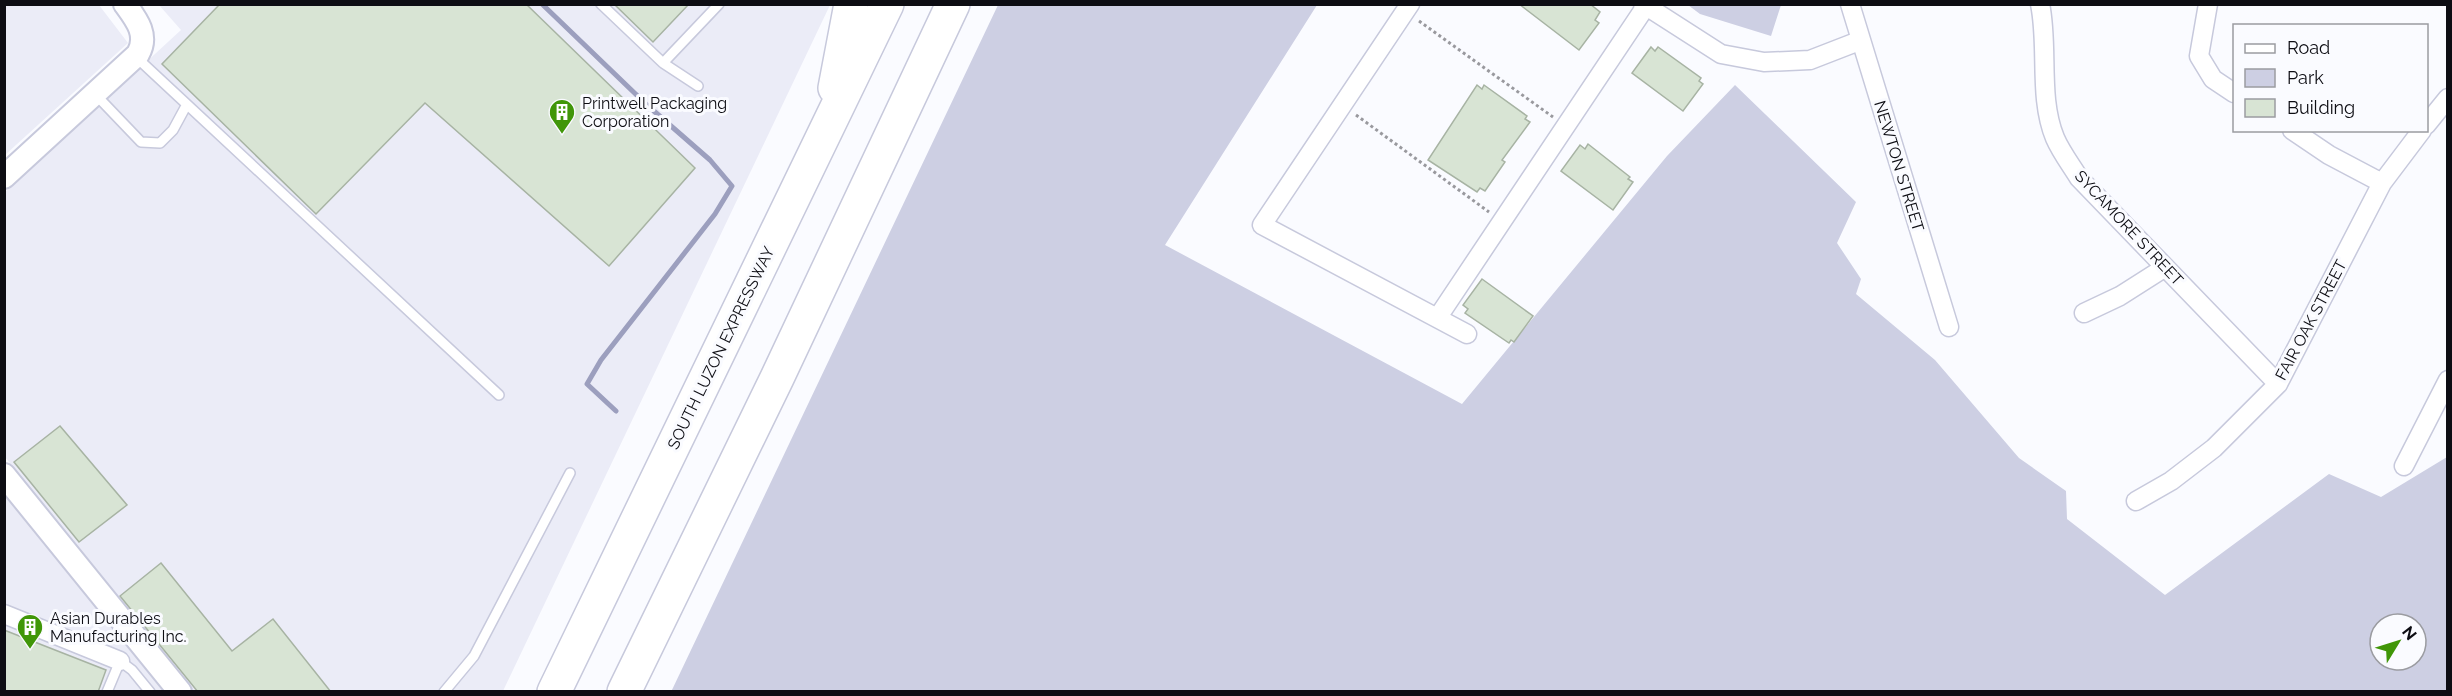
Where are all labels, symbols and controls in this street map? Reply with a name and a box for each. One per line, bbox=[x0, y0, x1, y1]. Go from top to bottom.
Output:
legend bbox=[2233, 24, 2428, 132]
text: Road bbox=[2287, 37, 2330, 58]
text: Park bbox=[2287, 67, 2324, 88]
place label: Printwell Packaging Corporation bbox=[582, 94, 727, 131]
building icon: Printwell Packaging Corporation bbox=[547, 97, 577, 135]
text: Building bbox=[2287, 97, 2355, 118]
street label: NEWTON STREET bbox=[1870, 98, 1928, 234]
street label: SYCAMORE STREET bbox=[2071, 167, 2187, 290]
street label: SOUTH LUZON EXPRESSWAY bbox=[663, 243, 779, 453]
street label: FAIR OAK STREET bbox=[2271, 256, 2351, 383]
place label: Asian Durables Manufacturing Inc. bbox=[50, 609, 187, 646]
building icon: Asian Durables Manufacturing Inc. bbox=[15, 612, 45, 650]
north arrow bbox=[2368, 612, 2428, 672]
text: N bbox=[2398, 622, 2421, 644]

